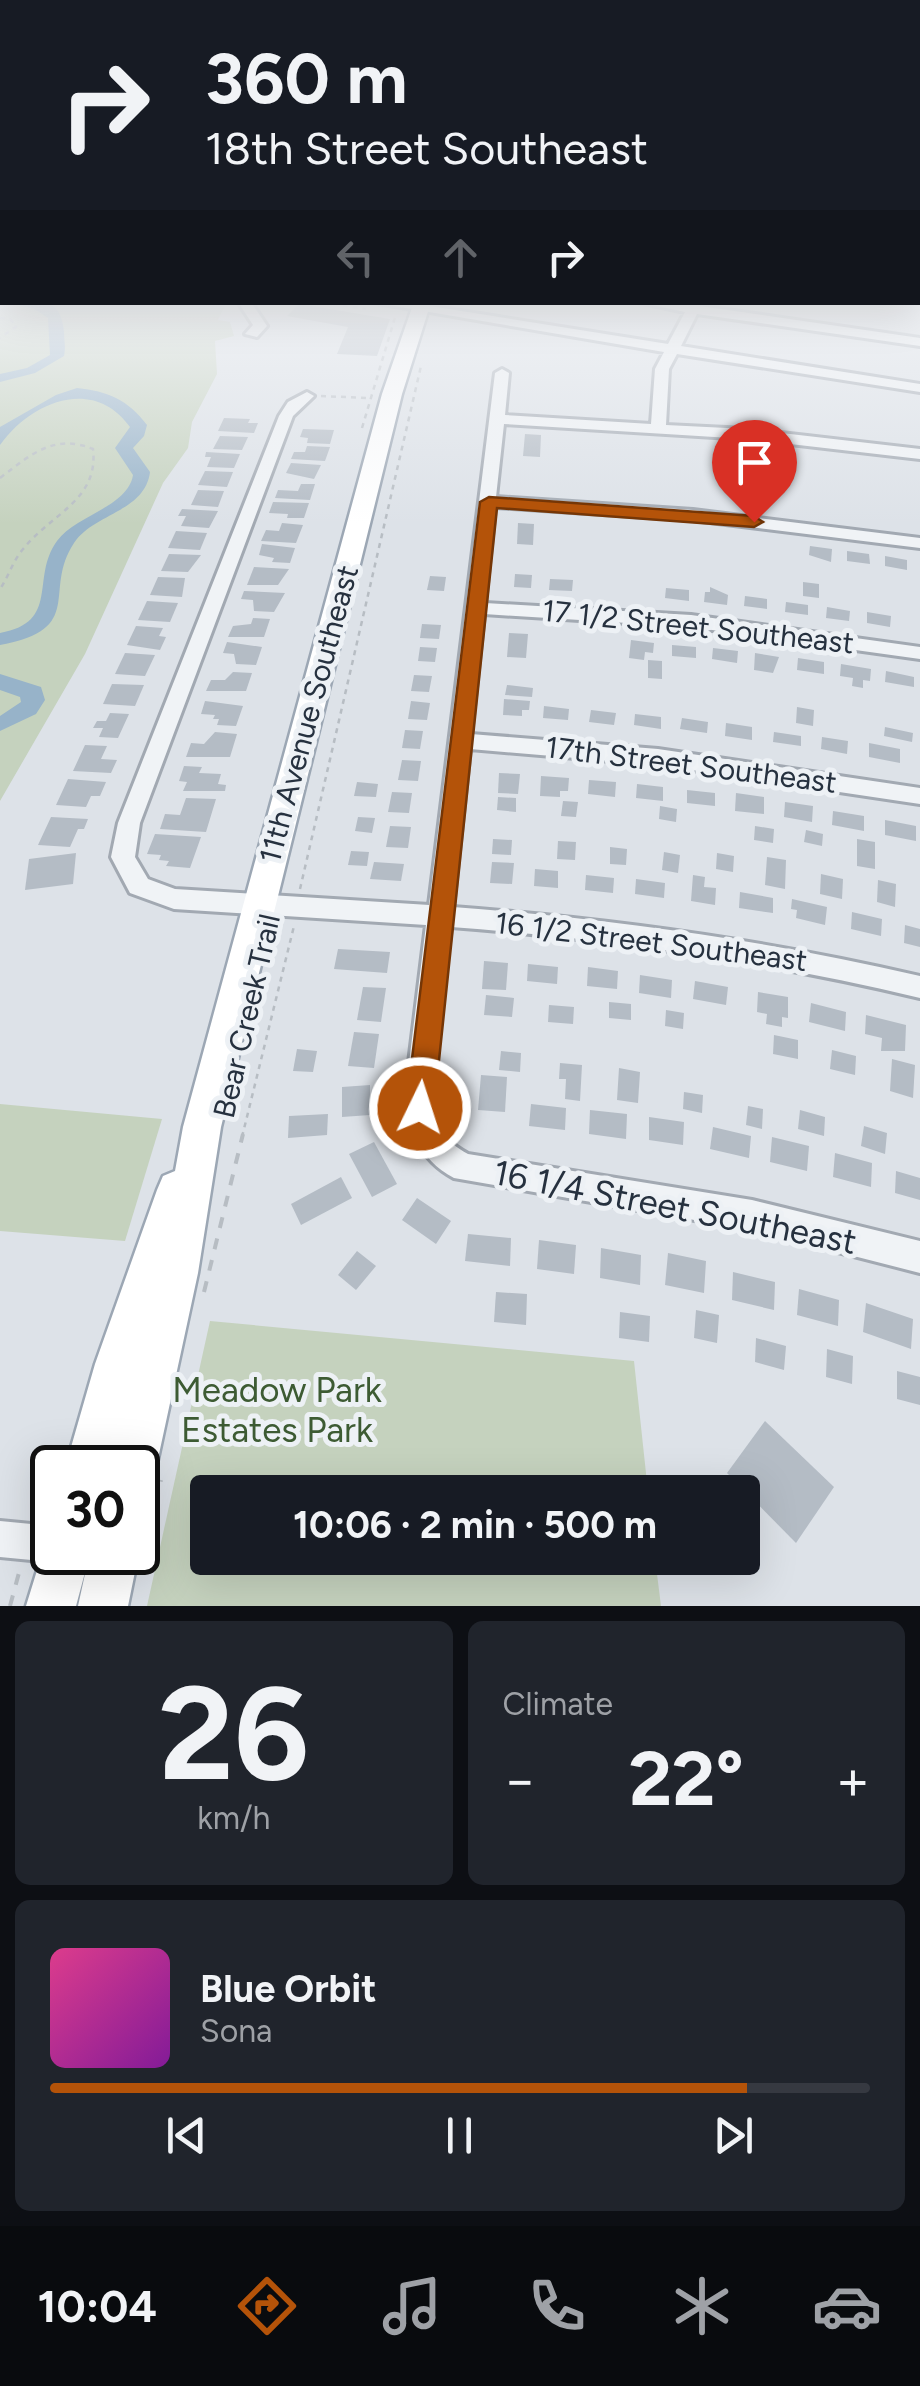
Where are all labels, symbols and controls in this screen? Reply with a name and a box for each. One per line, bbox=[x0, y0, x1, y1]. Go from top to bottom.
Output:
text: 360 m bbox=[205, 36, 408, 121]
icon: right bbox=[40, 40, 170, 170]
text: 18th Street Southeast bbox=[205, 121, 648, 175]
icon: left bbox=[328, 230, 383, 285]
icon: ahead bbox=[433, 230, 488, 285]
icon: right bbox=[538, 230, 593, 285]
pin bbox=[712, 420, 797, 523]
icon: arrive bbox=[727, 435, 782, 490]
street label: 11th Avenue Southeast bbox=[251, 561, 366, 867]
street label: 17 1/2 Street Southeast bbox=[540, 592, 856, 661]
street label: 17th Street Southeast bbox=[543, 728, 839, 801]
street label: 16 1/2 Street Southeast bbox=[493, 904, 809, 979]
street label: Bear Creek Trail bbox=[205, 910, 288, 1121]
position arrow bbox=[368, 1056, 472, 1160]
street label: 16 1/4 Street Southeast bbox=[490, 1151, 860, 1263]
park label: Meadow Park Estates Park bbox=[172, 1369, 382, 1451]
speed limit sign: 30 bbox=[30, 1445, 160, 1575]
text: 10:06 · 2 min · 500 m bbox=[293, 1502, 657, 1548]
text: 26 bbox=[158, 1656, 309, 1812]
text: Climate bbox=[503, 1685, 613, 1723]
text: 22° bbox=[629, 1734, 744, 1824]
text: − bbox=[503, 1747, 537, 1813]
text: + bbox=[836, 1747, 870, 1813]
text: km/h bbox=[197, 1799, 270, 1837]
text: Blue Orbit bbox=[200, 1966, 376, 2012]
text: Sona bbox=[200, 2012, 272, 2050]
icon: previous bbox=[159, 2108, 214, 2163]
icon: pause bbox=[432, 2108, 487, 2163]
icon: next bbox=[706, 2108, 761, 2163]
icon: directions bbox=[232, 2271, 302, 2341]
icon: music bbox=[377, 2271, 447, 2341]
icon: phone bbox=[522, 2271, 592, 2341]
icon: climate bbox=[667, 2271, 737, 2341]
icon: car bbox=[812, 2271, 882, 2341]
text: 10:04 bbox=[38, 2279, 157, 2333]

